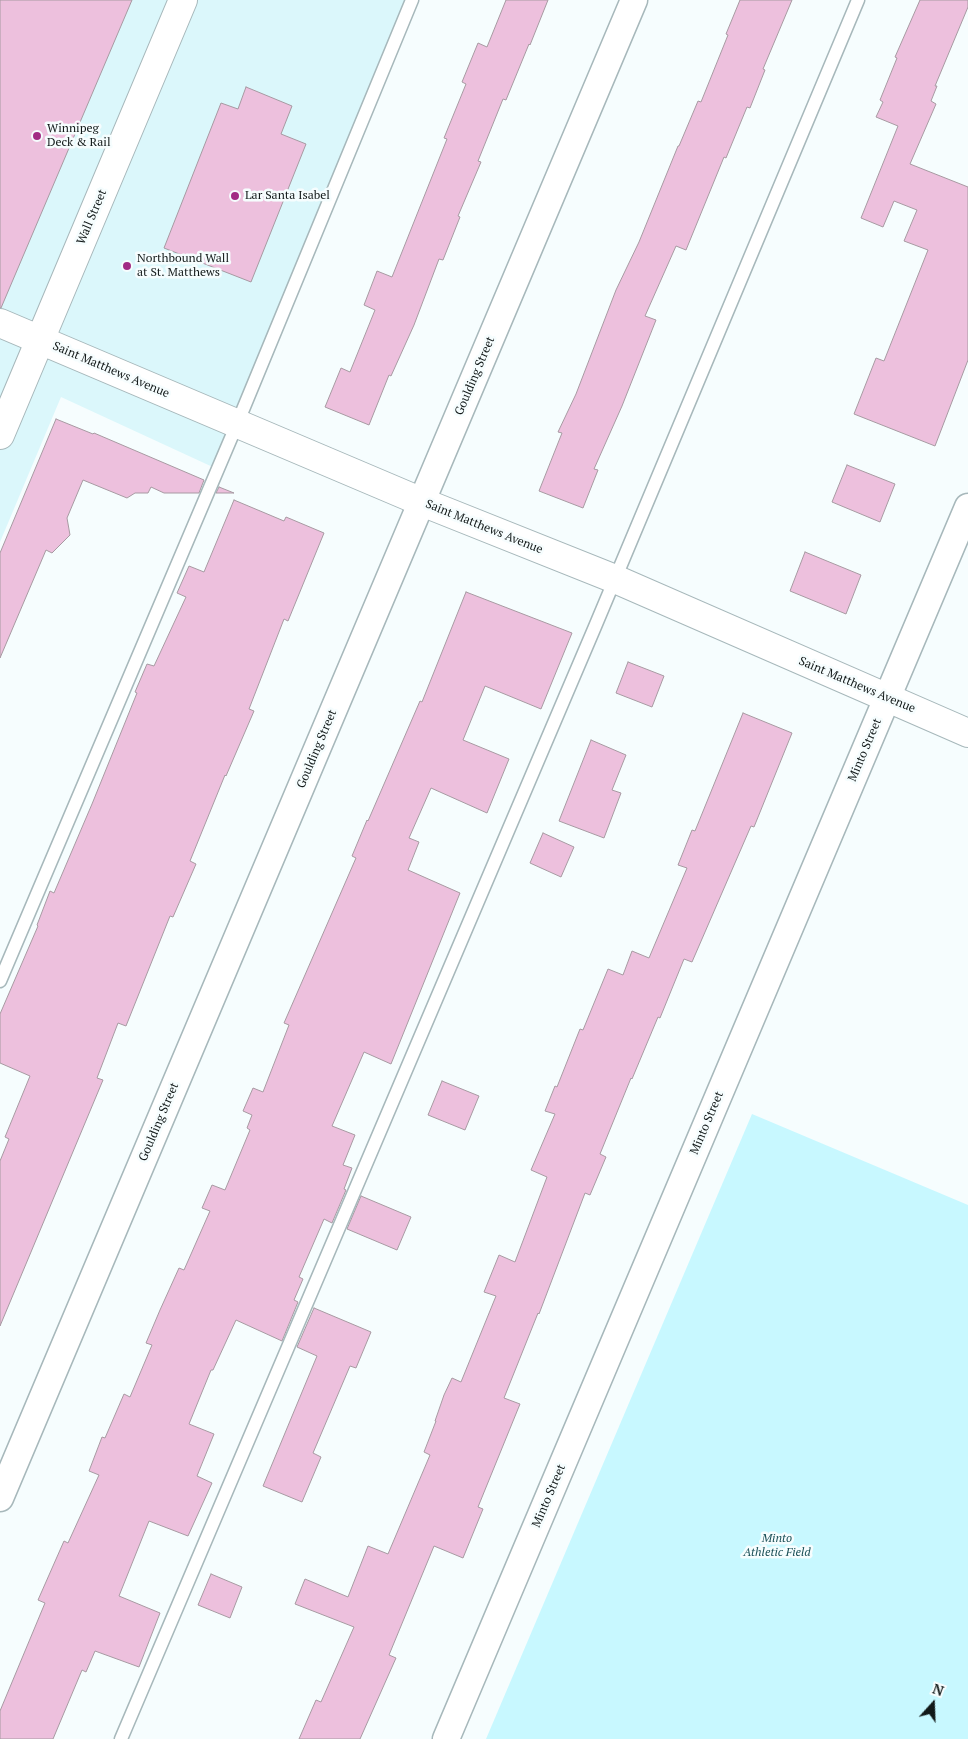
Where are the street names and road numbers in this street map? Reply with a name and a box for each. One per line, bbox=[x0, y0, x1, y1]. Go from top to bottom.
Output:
street label: Wall Street bbox=[74, 187, 110, 247]
street label: Goulding Street bbox=[452, 335, 498, 417]
street label: Saint Matthews Avenue bbox=[51, 339, 171, 401]
street label: Saint Matthews Avenue bbox=[423, 497, 545, 557]
street label: Saint Matthews Avenue bbox=[797, 654, 917, 716]
street label: Goulding Street bbox=[294, 708, 340, 790]
street label: Minto Street bbox=[845, 716, 885, 784]
street label: Goulding Street bbox=[136, 1081, 182, 1163]
street label: Minto Street bbox=[687, 1089, 727, 1157]
street label: Minto Street bbox=[529, 1462, 569, 1530]

